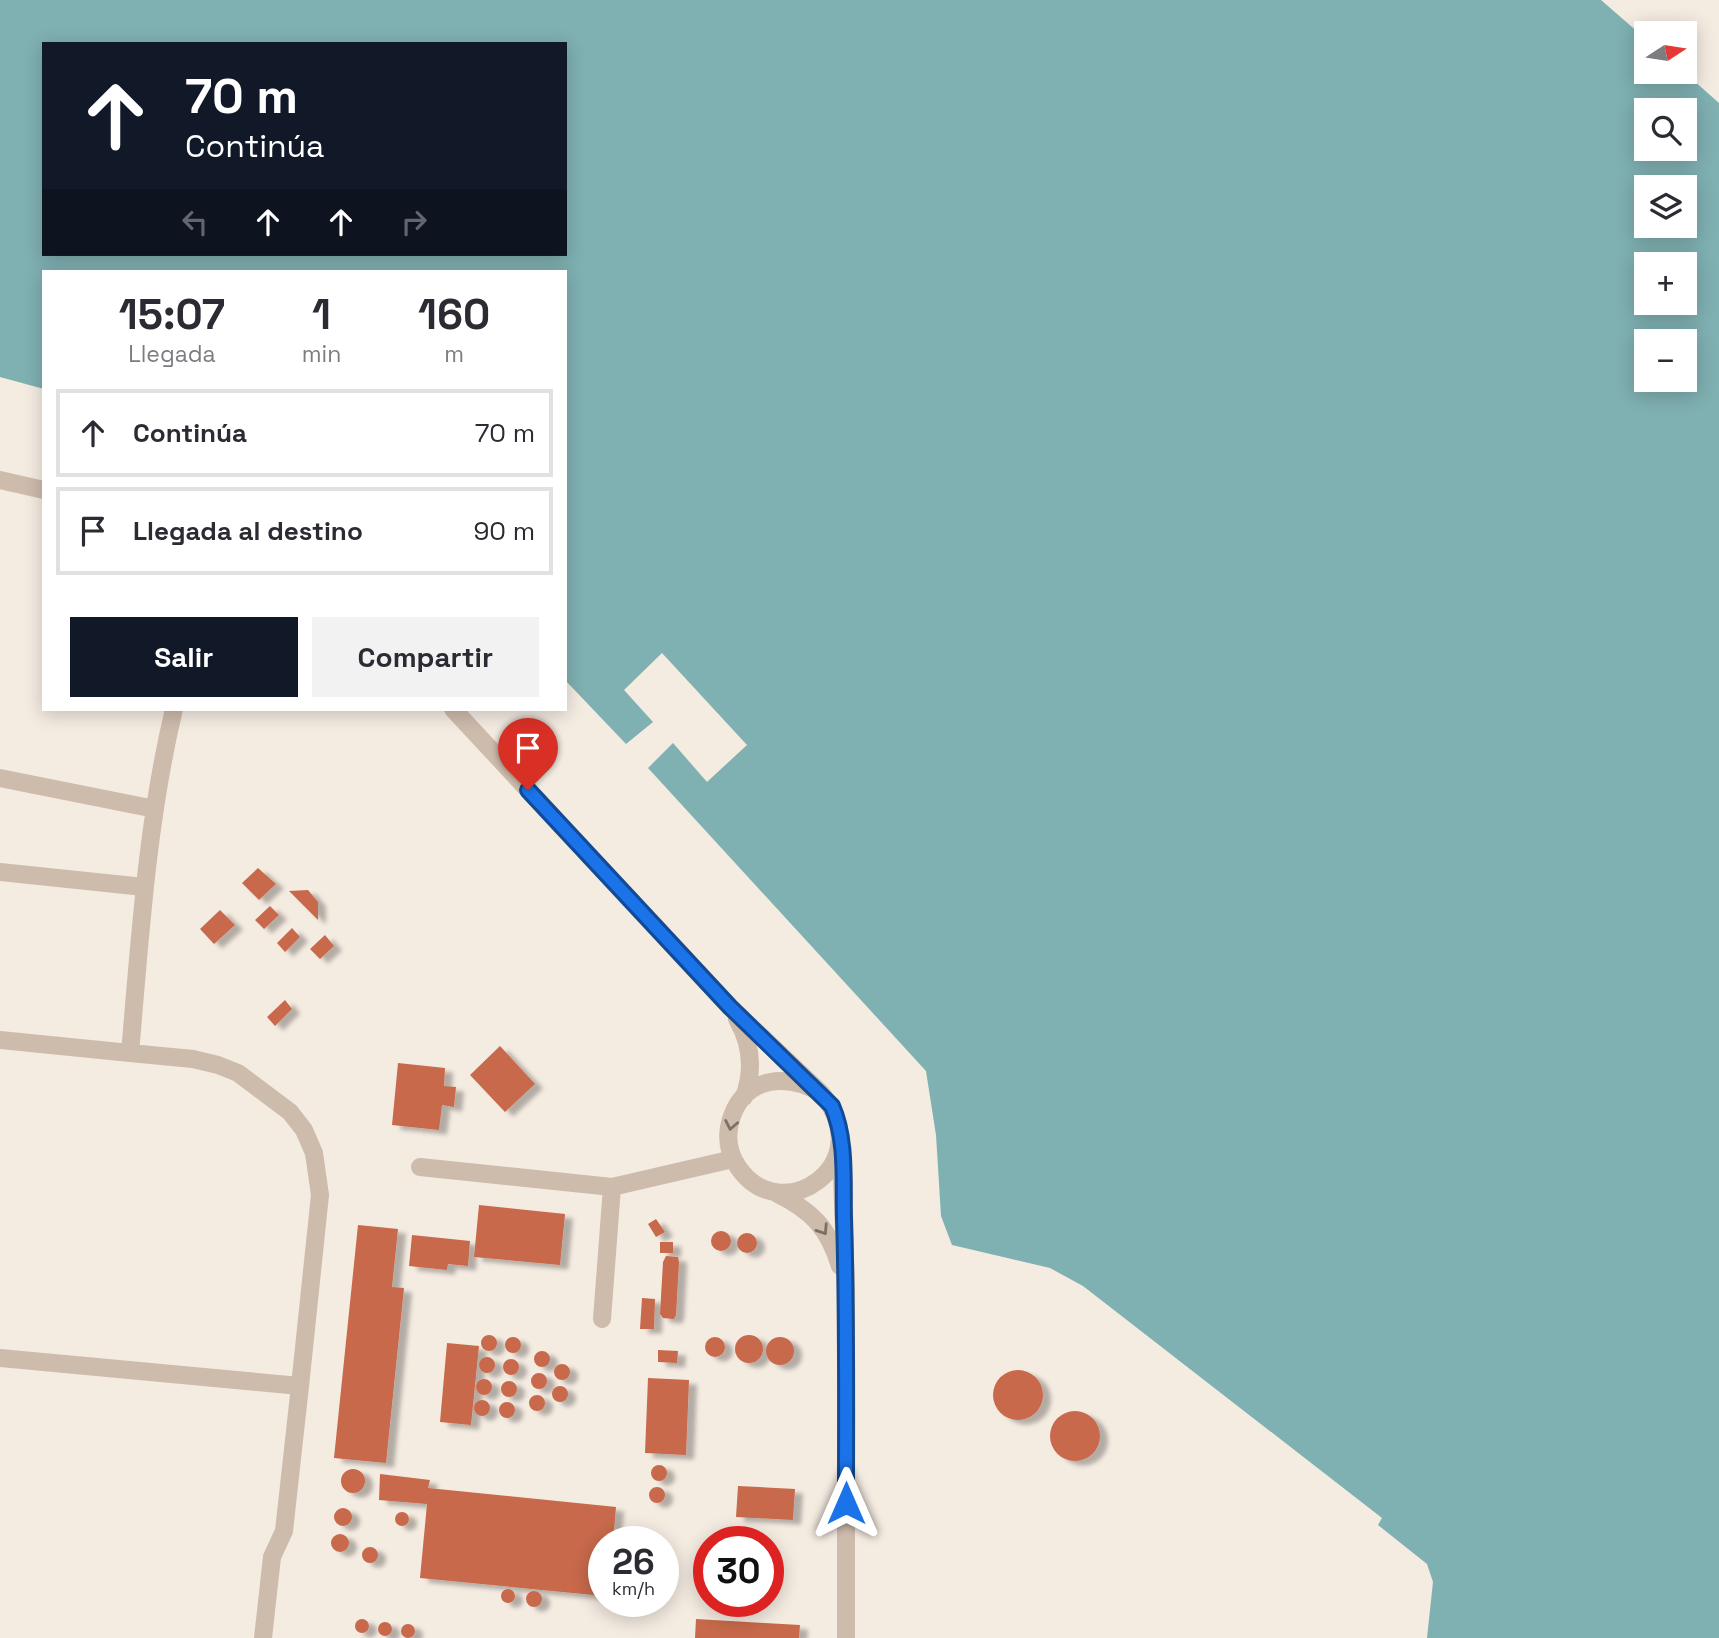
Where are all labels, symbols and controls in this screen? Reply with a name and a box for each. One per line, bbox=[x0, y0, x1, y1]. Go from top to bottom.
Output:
north arrow bbox=[1634, 21, 1698, 84]
map controls bbox=[1634, 21, 1697, 392]
text: 70 m bbox=[185, 65, 298, 127]
icon: ahead bbox=[70, 70, 161, 161]
button: search bbox=[1634, 98, 1697, 161]
text: Continúa bbox=[185, 126, 324, 166]
button: layers bbox=[1634, 175, 1697, 238]
icon: left bbox=[176, 203, 214, 241]
icon: ahead bbox=[249, 203, 287, 241]
icon: ahead bbox=[322, 203, 360, 241]
icon: right bbox=[395, 203, 433, 241]
button: + bbox=[1634, 252, 1697, 315]
text: 15:07 bbox=[119, 288, 225, 341]
text: 1 bbox=[312, 288, 331, 341]
text: 160 bbox=[418, 288, 490, 341]
button: − bbox=[1634, 329, 1697, 392]
text: Llegada bbox=[128, 339, 216, 369]
text: min bbox=[302, 339, 341, 369]
text: m bbox=[444, 339, 464, 369]
icon: ahead bbox=[74, 414, 112, 452]
text: Continúa bbox=[133, 416, 247, 450]
text: 70 m bbox=[475, 416, 535, 450]
icon: arrive bbox=[74, 512, 112, 550]
text: Llegada al destino bbox=[133, 514, 363, 548]
text: 90 m bbox=[473, 514, 535, 548]
button: Salir bbox=[70, 617, 298, 697]
button: Compartir bbox=[312, 617, 539, 697]
pin bbox=[498, 718, 558, 790]
icon: arrive bbox=[509, 729, 547, 767]
one-way arrow bbox=[724, 1119, 739, 1131]
one-way arrow bbox=[815, 1222, 827, 1235]
position arrow bbox=[809, 1466, 883, 1540]
speed limit sign: 30 bbox=[693, 1526, 784, 1617]
text: 26 bbox=[612, 1540, 655, 1584]
text: km/h bbox=[612, 1577, 655, 1600]

